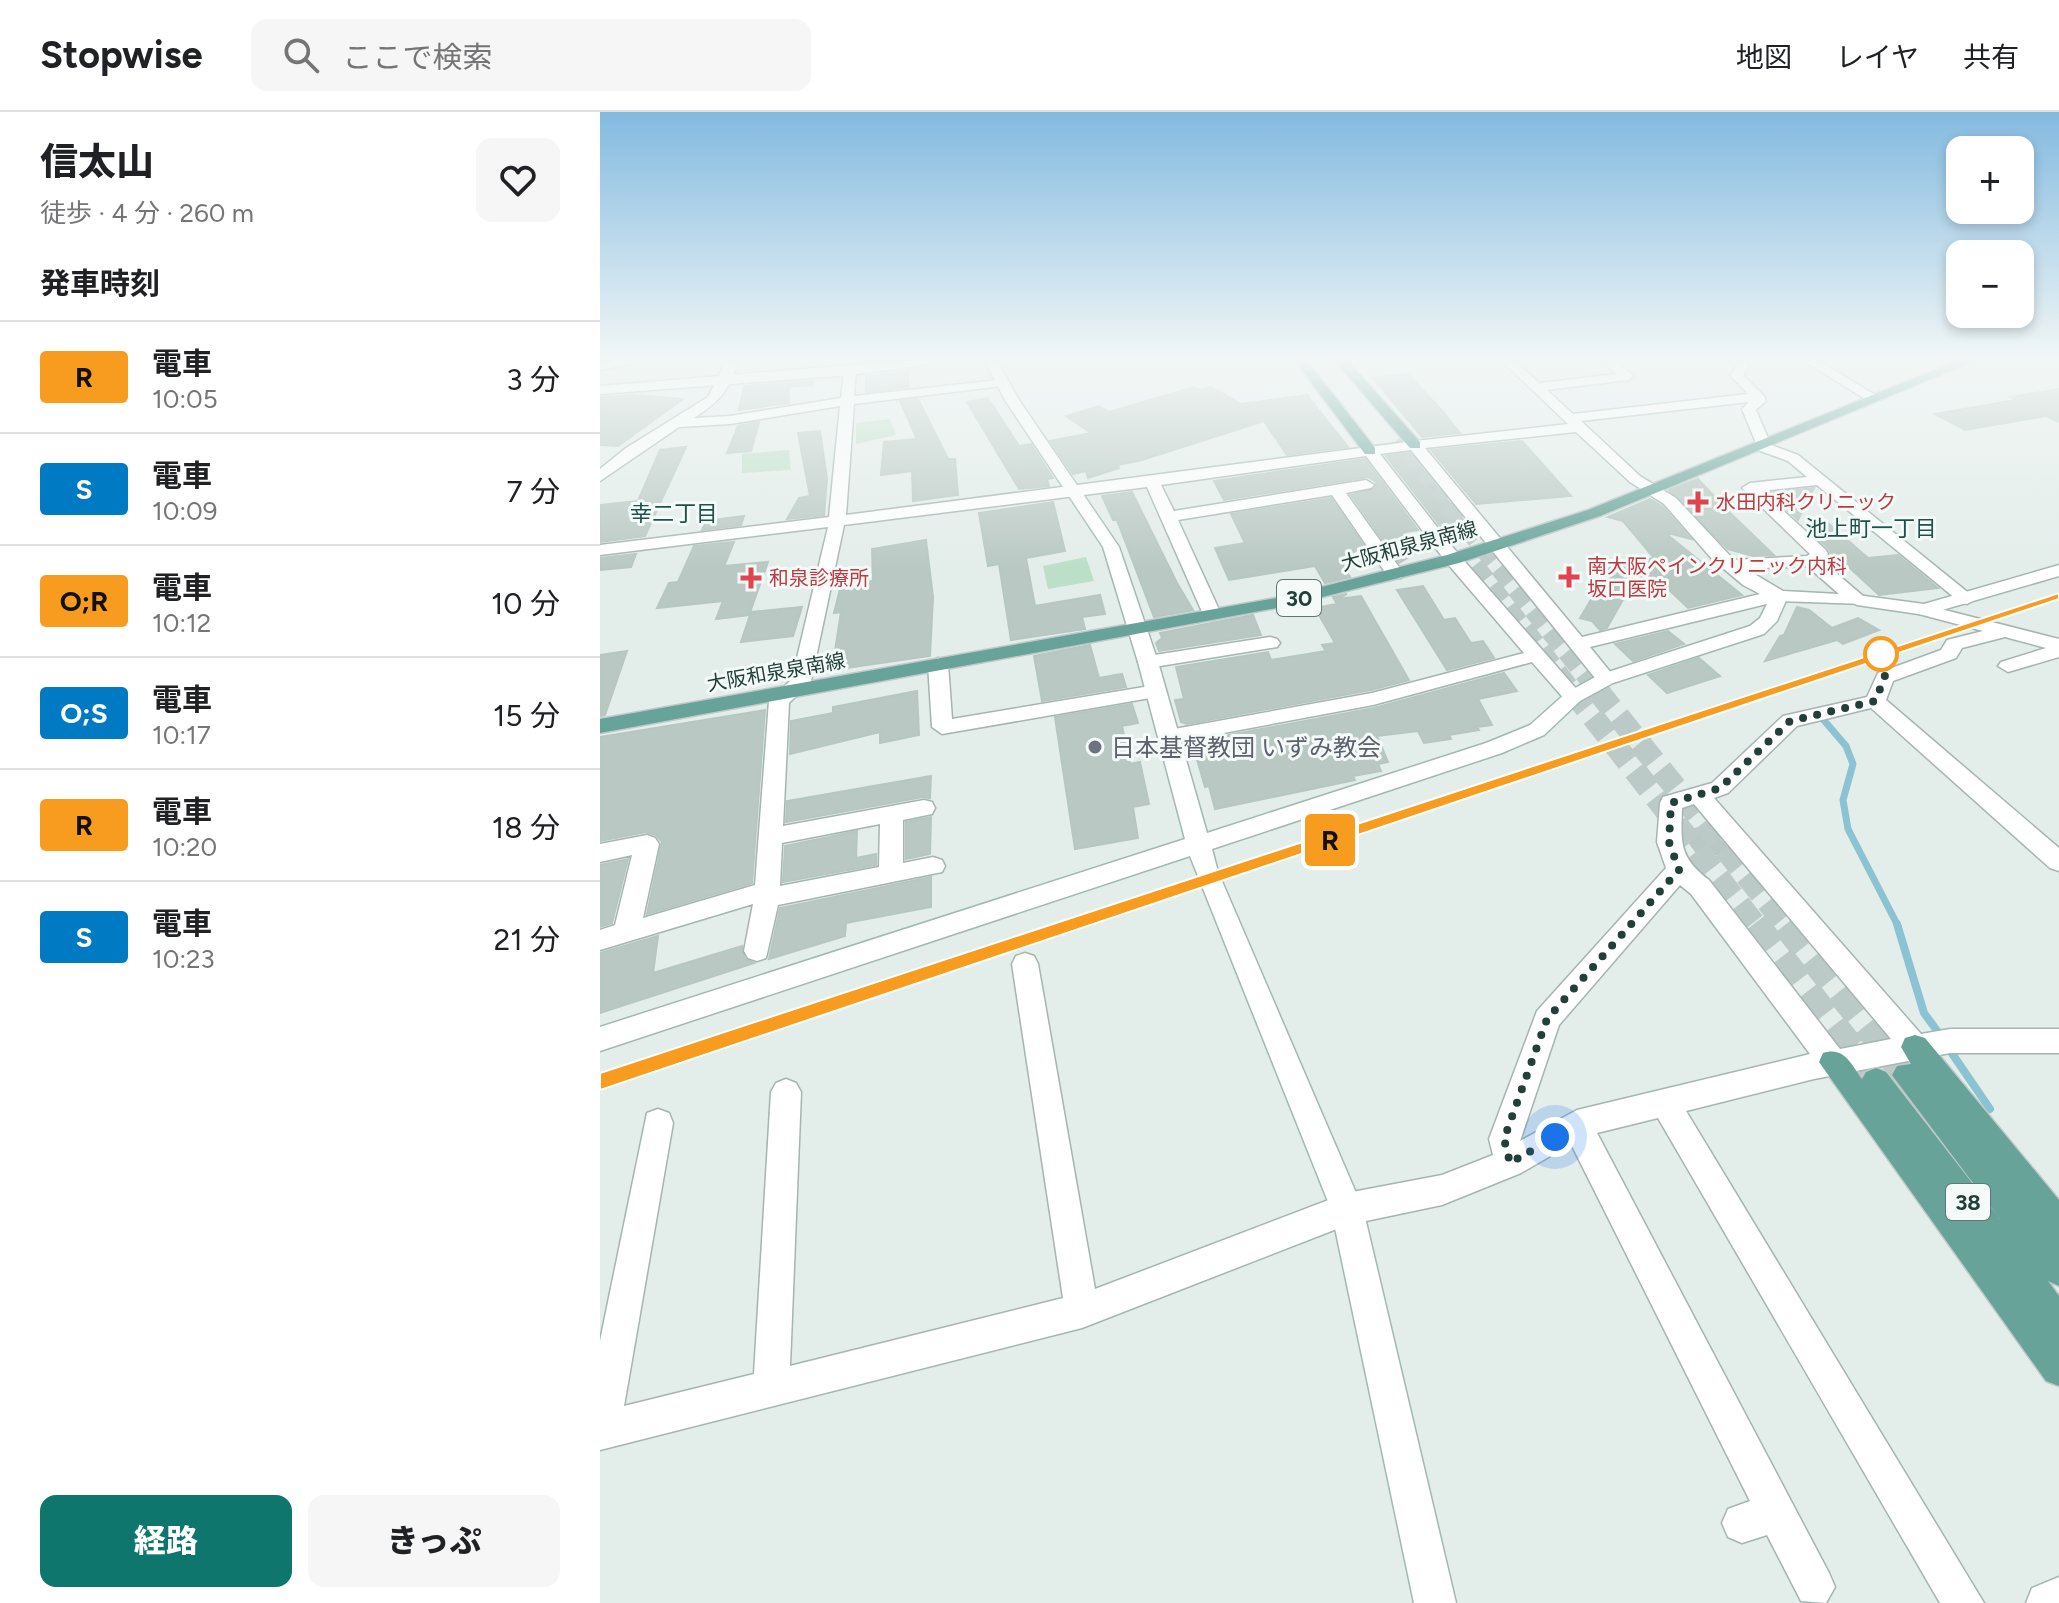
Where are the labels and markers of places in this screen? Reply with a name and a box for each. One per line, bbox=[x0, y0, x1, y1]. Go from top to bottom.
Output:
place label: 水田内科クリニック bbox=[1716, 490, 1896, 514]
marker: 水田内科クリニック bbox=[1687, 491, 1709, 513]
place label: 南大阪ペインクリニック内科 坂口医院 bbox=[1587, 554, 1847, 601]
place label: 和泉診療所 bbox=[769, 566, 869, 590]
marker: 南大阪ペインクリニック内科 坂口医院 bbox=[1558, 566, 1580, 588]
marker: 和泉診療所 bbox=[740, 567, 762, 589]
unlabelled marker bbox=[1864, 637, 1898, 671]
place label: 日本基督教団 いずみ教会 bbox=[1111, 733, 1381, 762]
marker: 日本基督教団 いずみ教会 bbox=[1086, 738, 1104, 756]

